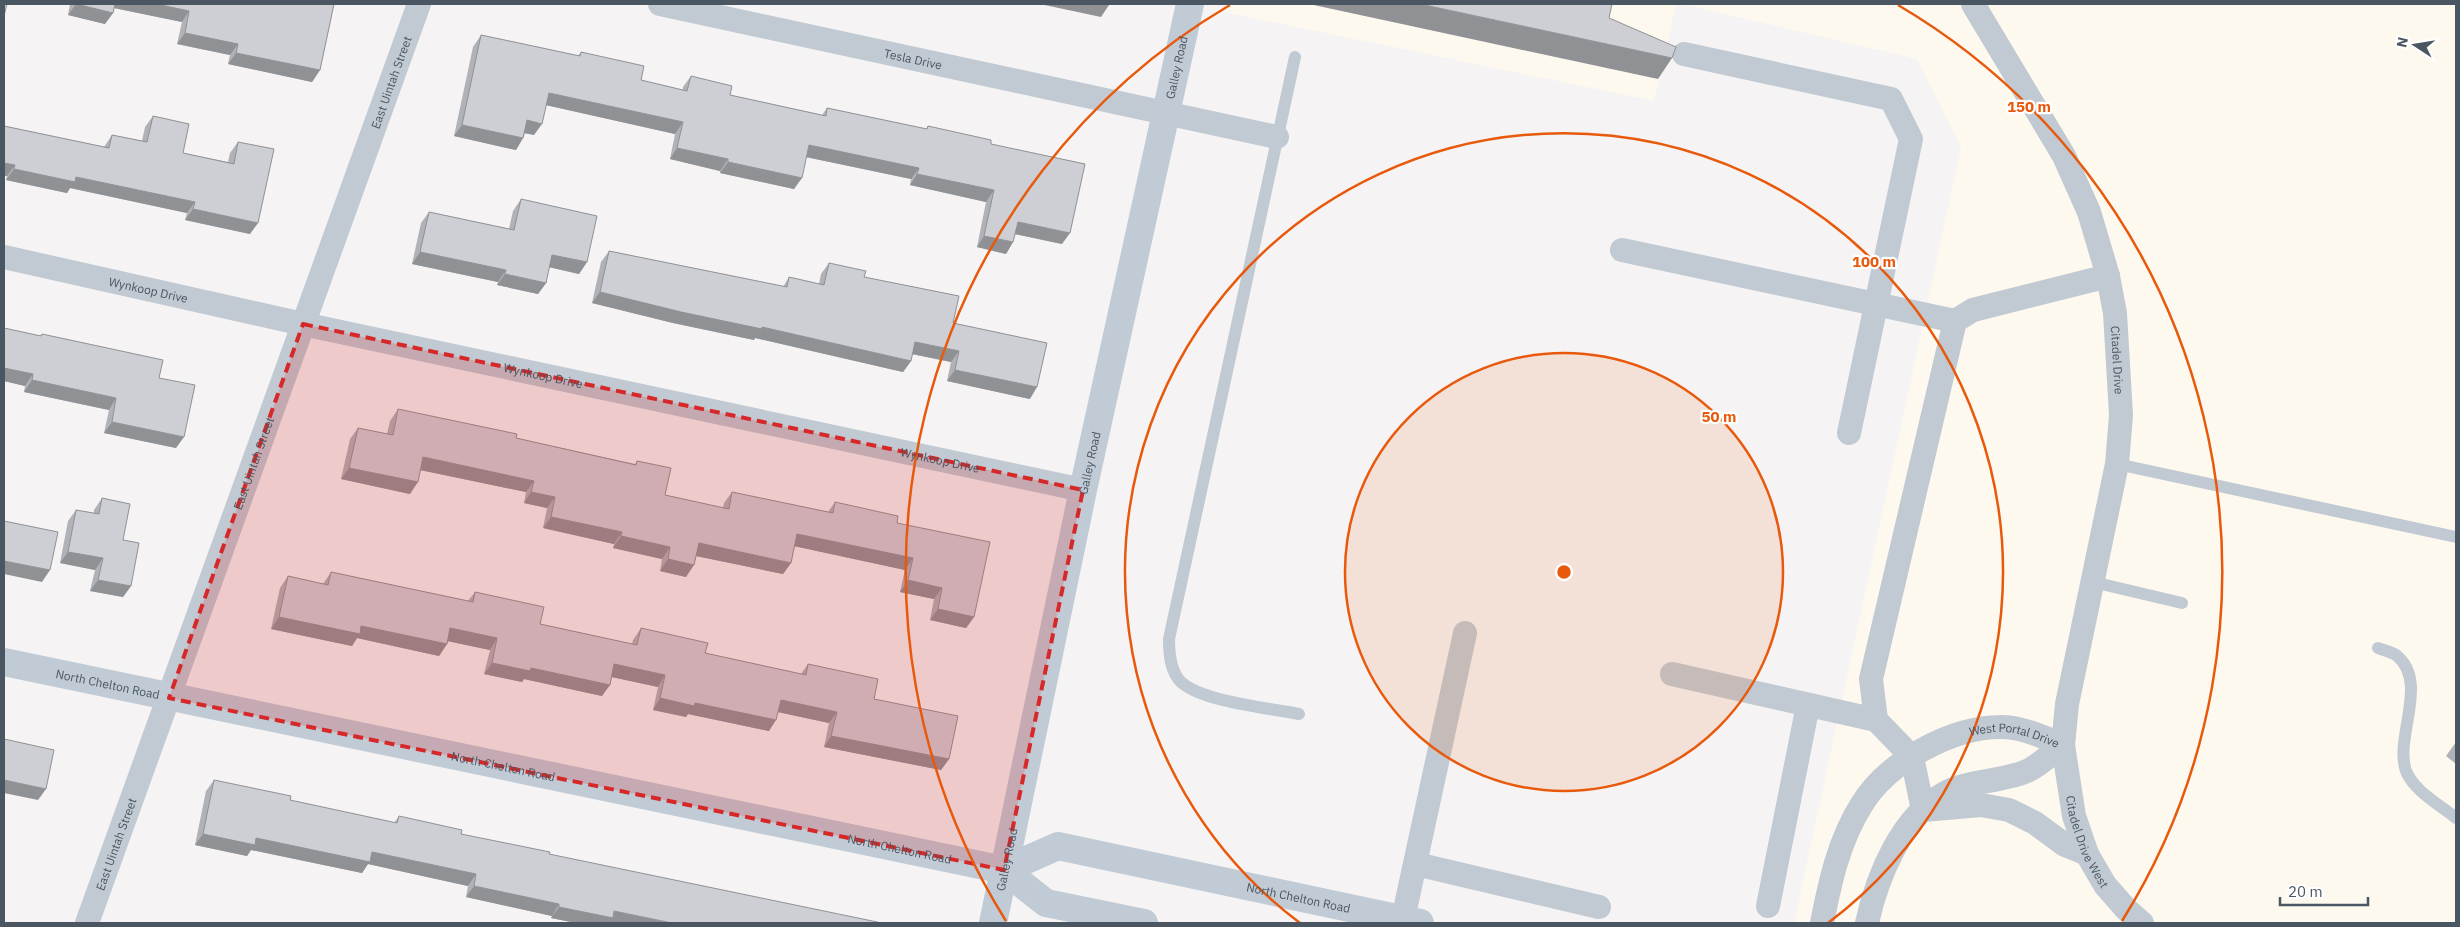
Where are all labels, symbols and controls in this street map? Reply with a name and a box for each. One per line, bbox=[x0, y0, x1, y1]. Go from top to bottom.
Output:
north arrow bbox=[2390, 20, 2440, 70]
street label: East Uintah Street bbox=[367, 34, 414, 131]
street label: Galley Road bbox=[1162, 34, 1190, 100]
text: N bbox=[2392, 35, 2412, 49]
street label: Tesla Drive bbox=[883, 45, 944, 72]
text: 150 m bbox=[2007, 97, 2051, 116]
text: 100 m bbox=[1852, 252, 1896, 271]
street label: Wynkoop Drive bbox=[107, 273, 190, 306]
street label: Citadel Drive bbox=[2108, 325, 2127, 395]
street label: Wynkoop Drive bbox=[502, 359, 585, 391]
text: 50 m bbox=[1702, 407, 1736, 426]
street label: East Uintah Street bbox=[230, 415, 277, 511]
street label: Galley Road bbox=[1075, 430, 1103, 496]
street label: Wynkoop Drive bbox=[899, 444, 982, 475]
centre of rings bbox=[1555, 563, 1573, 581]
street label: North Chelton Road bbox=[54, 665, 161, 702]
street label: West Portal Drive bbox=[1968, 719, 2062, 750]
street label: North Chelton Road bbox=[450, 748, 557, 784]
street label: Citadel Drive West bbox=[2063, 794, 2112, 890]
street label: East Uintah Street bbox=[92, 796, 139, 892]
street label: Galley Road bbox=[992, 826, 1020, 892]
street label: North Chelton Road bbox=[846, 830, 953, 866]
scale bar bbox=[2280, 874, 2368, 906]
street label: North Chelton Road bbox=[1245, 879, 1352, 916]
text: 20 m bbox=[2288, 882, 2323, 901]

